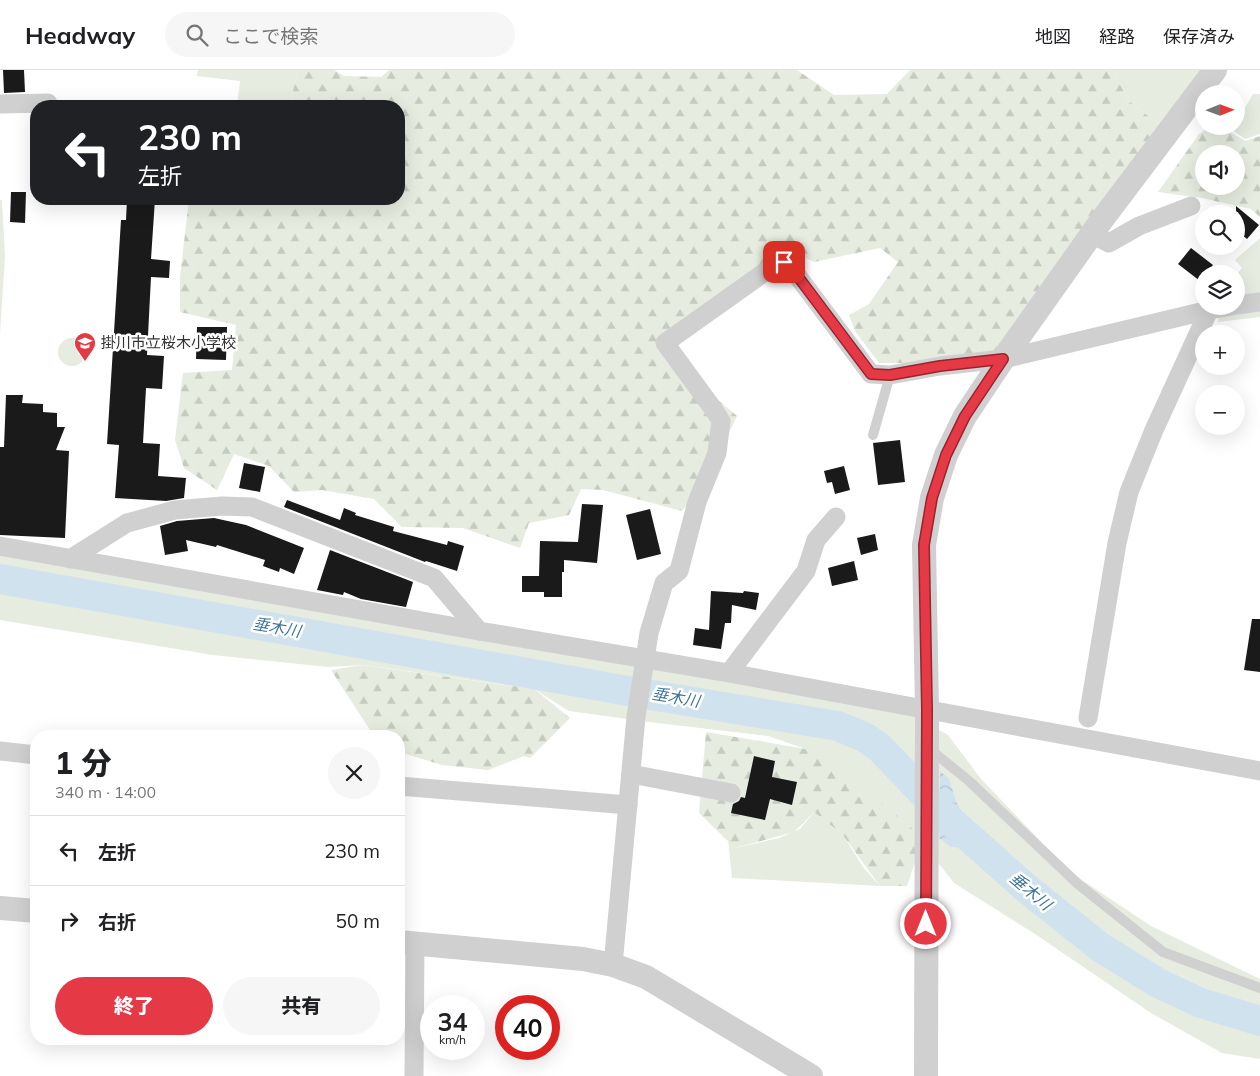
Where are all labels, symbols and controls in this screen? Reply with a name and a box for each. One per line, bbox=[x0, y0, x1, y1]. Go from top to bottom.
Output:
search box bbox=[165, 12, 515, 57]
text: Headway bbox=[25, 20, 135, 50]
icon: search bbox=[183, 21, 211, 49]
text: ここで検索 bbox=[223, 24, 318, 48]
text: 地図 bbox=[1035, 25, 1071, 48]
text: 経路 bbox=[1099, 25, 1135, 48]
text: 保存済み bbox=[1163, 25, 1235, 48]
north arrow bbox=[1195, 85, 1245, 135]
map controls bbox=[1195, 85, 1245, 435]
text: 230 m bbox=[138, 115, 242, 159]
icon: left bbox=[55, 120, 120, 185]
button: sound bbox=[1195, 145, 1245, 195]
text: 左折 bbox=[138, 162, 182, 190]
button: search bbox=[1195, 205, 1245, 255]
pin bbox=[763, 241, 805, 283]
icon: arrive bbox=[770, 248, 798, 276]
button: layers bbox=[1195, 265, 1245, 315]
button: + bbox=[1195, 325, 1245, 375]
school or university icon: 掛川市立桜木小学校 bbox=[73, 331, 97, 362]
place label: 掛川市立桜木小学校 bbox=[101, 333, 236, 352]
button: − bbox=[1195, 385, 1245, 435]
water label: 垂木川 bbox=[252, 613, 304, 641]
water label: 垂木川 bbox=[651, 683, 703, 711]
text: 1 分 bbox=[55, 744, 111, 782]
button: close bbox=[328, 747, 380, 799]
text: 340 m · 14:00 bbox=[55, 782, 156, 802]
icon: left bbox=[55, 837, 83, 865]
text: 230 m bbox=[324, 839, 380, 863]
text: 左折 bbox=[98, 840, 136, 864]
water label: 垂木川 bbox=[1006, 868, 1057, 915]
position arrow bbox=[899, 897, 951, 949]
icon: right bbox=[55, 907, 83, 935]
text: 50 m bbox=[336, 909, 380, 933]
text: 右折 bbox=[98, 910, 136, 934]
button: 終了 bbox=[55, 977, 213, 1035]
button: 共有 bbox=[223, 977, 380, 1035]
speed limit sign: 40 bbox=[495, 995, 560, 1060]
text: 34 bbox=[437, 1006, 468, 1037]
text: km/h bbox=[439, 1032, 466, 1047]

